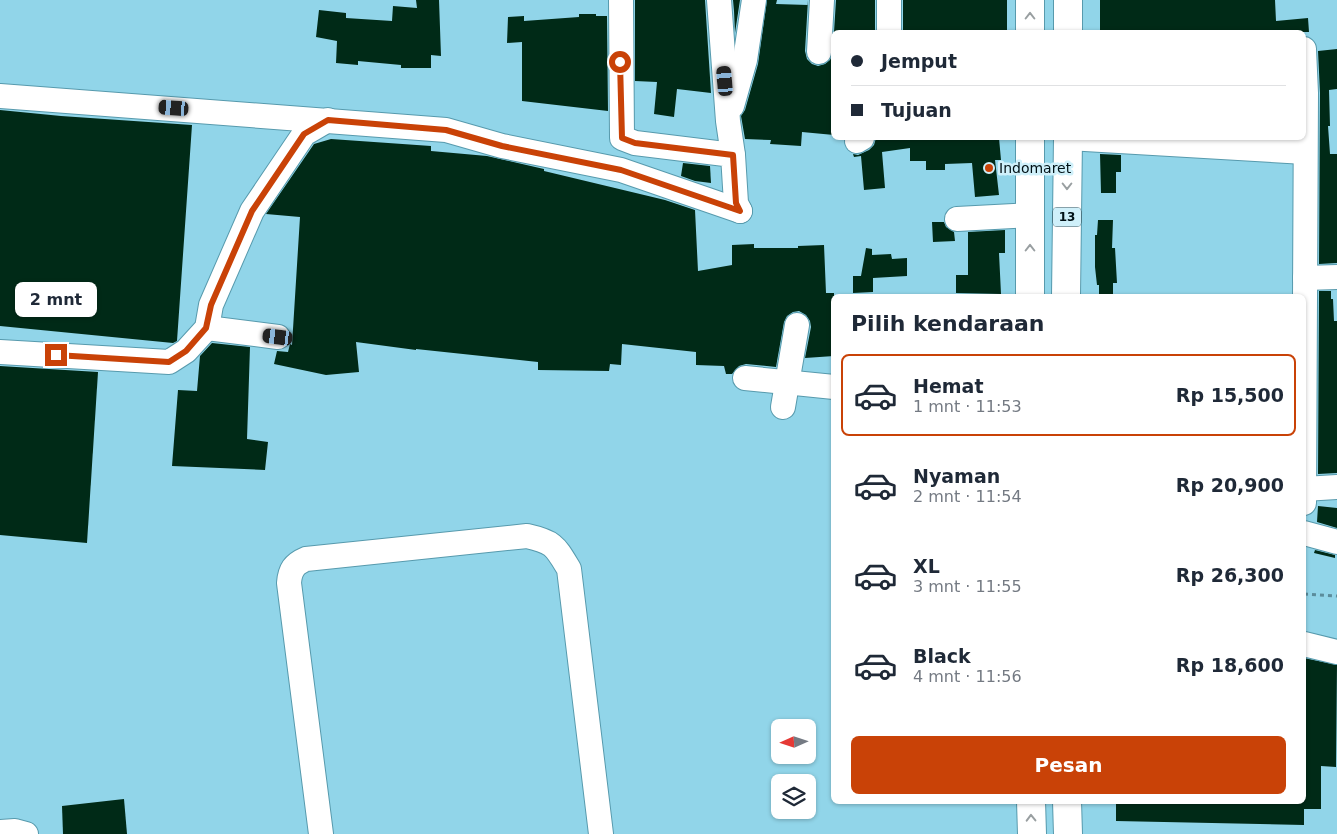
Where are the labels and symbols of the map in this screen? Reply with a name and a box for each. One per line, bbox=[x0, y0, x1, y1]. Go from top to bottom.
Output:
one-way arrow bbox=[1025, 12, 1035, 20]
route start bbox=[609, 51, 631, 73]
car bbox=[716, 65, 733, 97]
car bbox=[158, 99, 189, 117]
place label: Indomaret bbox=[999, 160, 1072, 176]
marker: Indomaret bbox=[983, 162, 995, 174]
one-way arrow bbox=[1062, 182, 1072, 190]
road number: 13 bbox=[1053, 208, 1081, 226]
one-way arrow bbox=[1025, 243, 1035, 251]
callout: 2 mnt bbox=[15, 282, 97, 318]
car bbox=[262, 328, 293, 346]
route end bbox=[45, 344, 67, 366]
north arrow bbox=[771, 719, 816, 764]
one-way arrow bbox=[1026, 813, 1036, 821]

